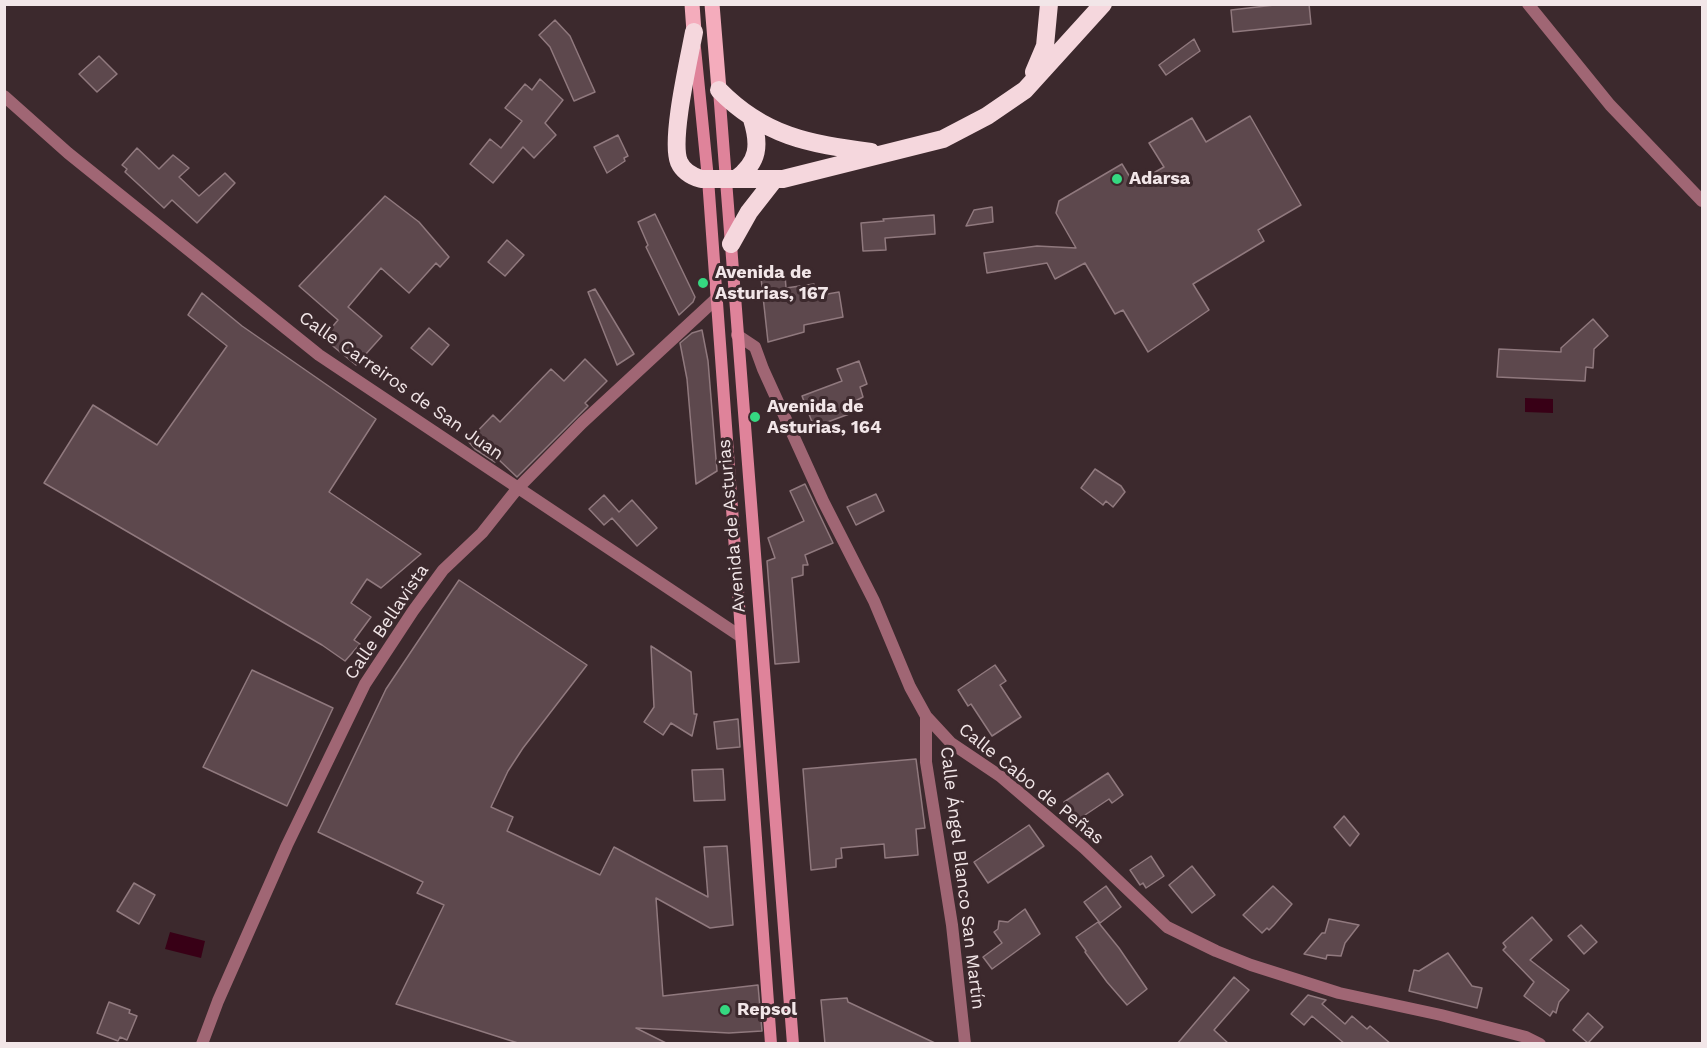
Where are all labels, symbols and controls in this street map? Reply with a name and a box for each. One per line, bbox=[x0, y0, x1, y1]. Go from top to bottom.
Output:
place label: Adarsa bbox=[1129, 168, 1190, 190]
marker: Adarsa bbox=[1110, 172, 1124, 186]
place label: Avenida de Asturias, 167 bbox=[715, 262, 829, 304]
marker: Avenida de Asturias, 167 bbox=[696, 276, 710, 290]
street label: Calle Carreiros de San Juan bbox=[295, 307, 507, 465]
place label: Avenida de Asturias, 164 bbox=[767, 396, 882, 438]
marker: Avenida de Asturias, 164 bbox=[748, 410, 762, 424]
street label: Avenida de Asturias bbox=[714, 438, 750, 614]
street label: Calle Bellavista bbox=[340, 560, 434, 684]
street label: Calle Cabo de Peñas bbox=[954, 719, 1108, 849]
street label: Calle Ángel Blanco San Martín bbox=[935, 745, 989, 1011]
place label: Repsol bbox=[737, 999, 797, 1021]
marker: Repsol bbox=[718, 1003, 732, 1017]

